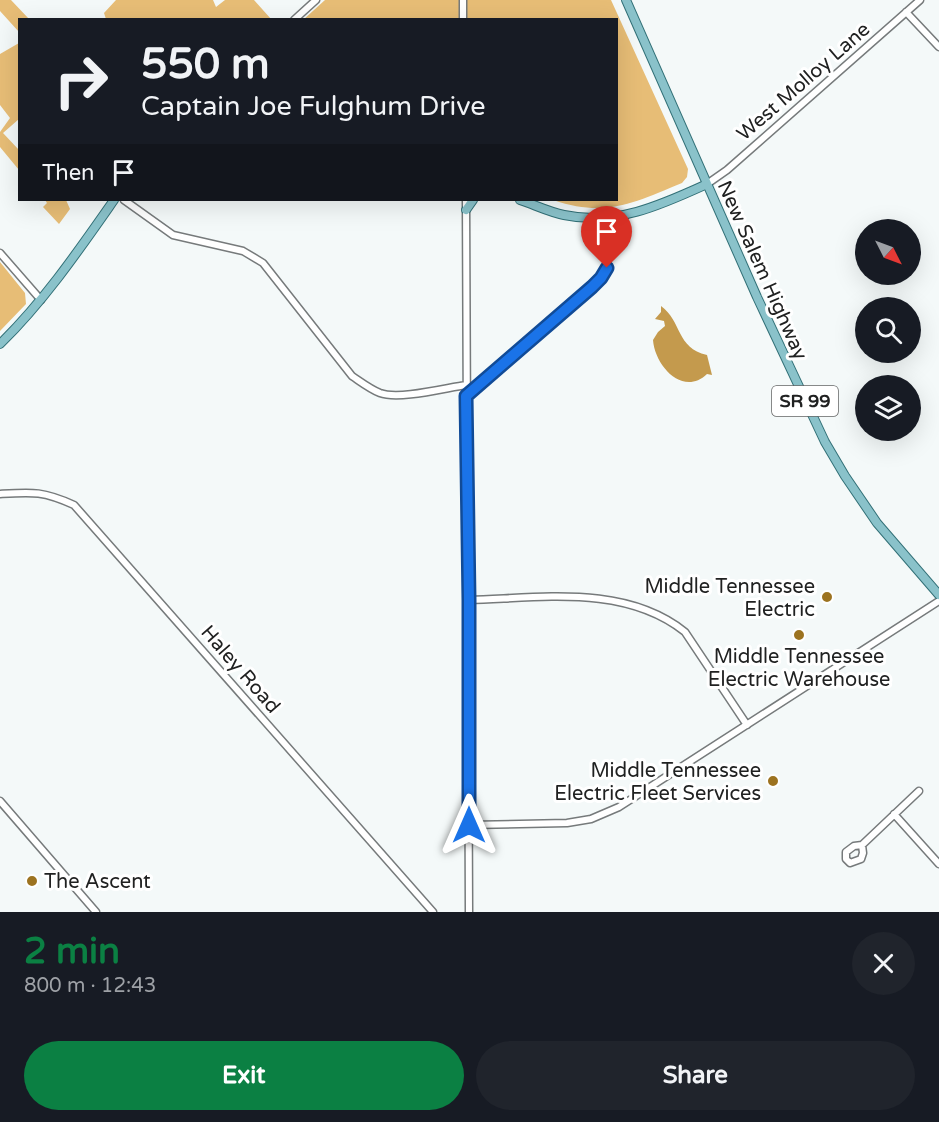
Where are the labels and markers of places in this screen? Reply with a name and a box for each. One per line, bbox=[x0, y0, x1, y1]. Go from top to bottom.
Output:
pin bbox=[581, 206, 632, 268]
place label: Middle Tennessee Electric bbox=[644, 575, 815, 622]
marker: Middle Tennessee Electric bbox=[820, 590, 834, 604]
marker: Middle Tennessee Electric Warehouse bbox=[792, 628, 806, 642]
place label: Middle Tennessee Electric Warehouse bbox=[708, 645, 890, 692]
place label: Middle Tennessee Electric Fleet Services bbox=[554, 759, 761, 806]
marker: Middle Tennessee Electric Fleet Services bbox=[766, 774, 780, 788]
place label: The Ascent bbox=[44, 870, 151, 894]
marker: The Ascent bbox=[25, 874, 39, 888]

